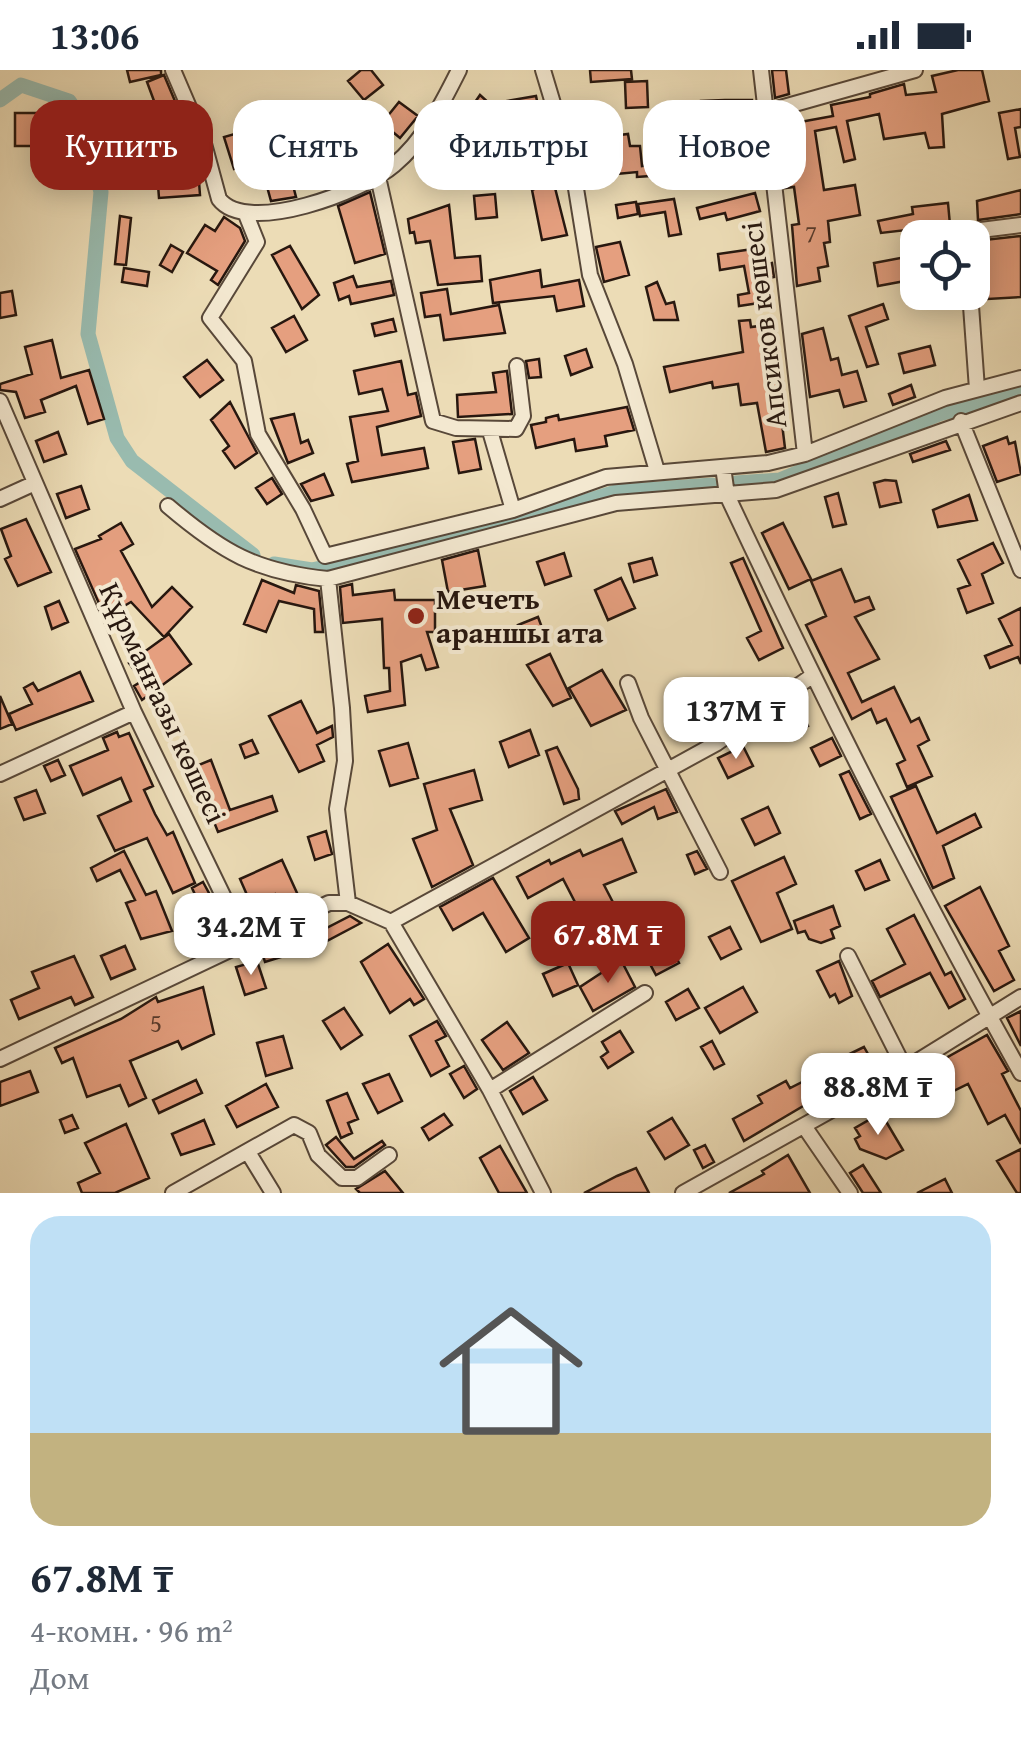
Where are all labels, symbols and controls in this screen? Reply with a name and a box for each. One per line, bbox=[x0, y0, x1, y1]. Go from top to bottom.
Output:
text: 13:06 bbox=[50, 7, 140, 63]
chip: Купить bbox=[30, 100, 213, 190]
chip: Снять bbox=[233, 100, 394, 190]
chip: Фильтры bbox=[414, 100, 623, 190]
chip: Новое bbox=[643, 100, 806, 190]
house number: 7 bbox=[805, 215, 817, 251]
street label: Апсиков көшесі bbox=[728, 219, 798, 431]
map controls bbox=[900, 220, 990, 310]
button: locate bbox=[900, 220, 990, 310]
street label: Құрманғазы көшесі bbox=[89, 575, 239, 830]
place label: Мечеть араншы ата bbox=[436, 576, 604, 654]
marker: Мечеть араншы ата bbox=[405, 605, 427, 627]
pin: 137M ₸ bbox=[655, 677, 817, 762]
text: 137M ₸ bbox=[686, 686, 786, 733]
pin: 34.2M ₸ bbox=[159, 893, 343, 978]
pin: 67.8M ₸ bbox=[516, 901, 700, 986]
text: 34.2M ₸ bbox=[196, 902, 306, 949]
text: 67.8M ₸ bbox=[553, 910, 663, 957]
house number: 5 bbox=[150, 1005, 162, 1041]
pin: 88.8M ₸ bbox=[786, 1053, 970, 1138]
text: 88.8M ₸ bbox=[823, 1062, 933, 1109]
icon: home bbox=[421, 1281, 601, 1461]
text: 67.8M ₸ bbox=[30, 1546, 174, 1607]
text: 4-комн. · 96 m² bbox=[30, 1607, 233, 1654]
text: Дом bbox=[30, 1654, 90, 1701]

